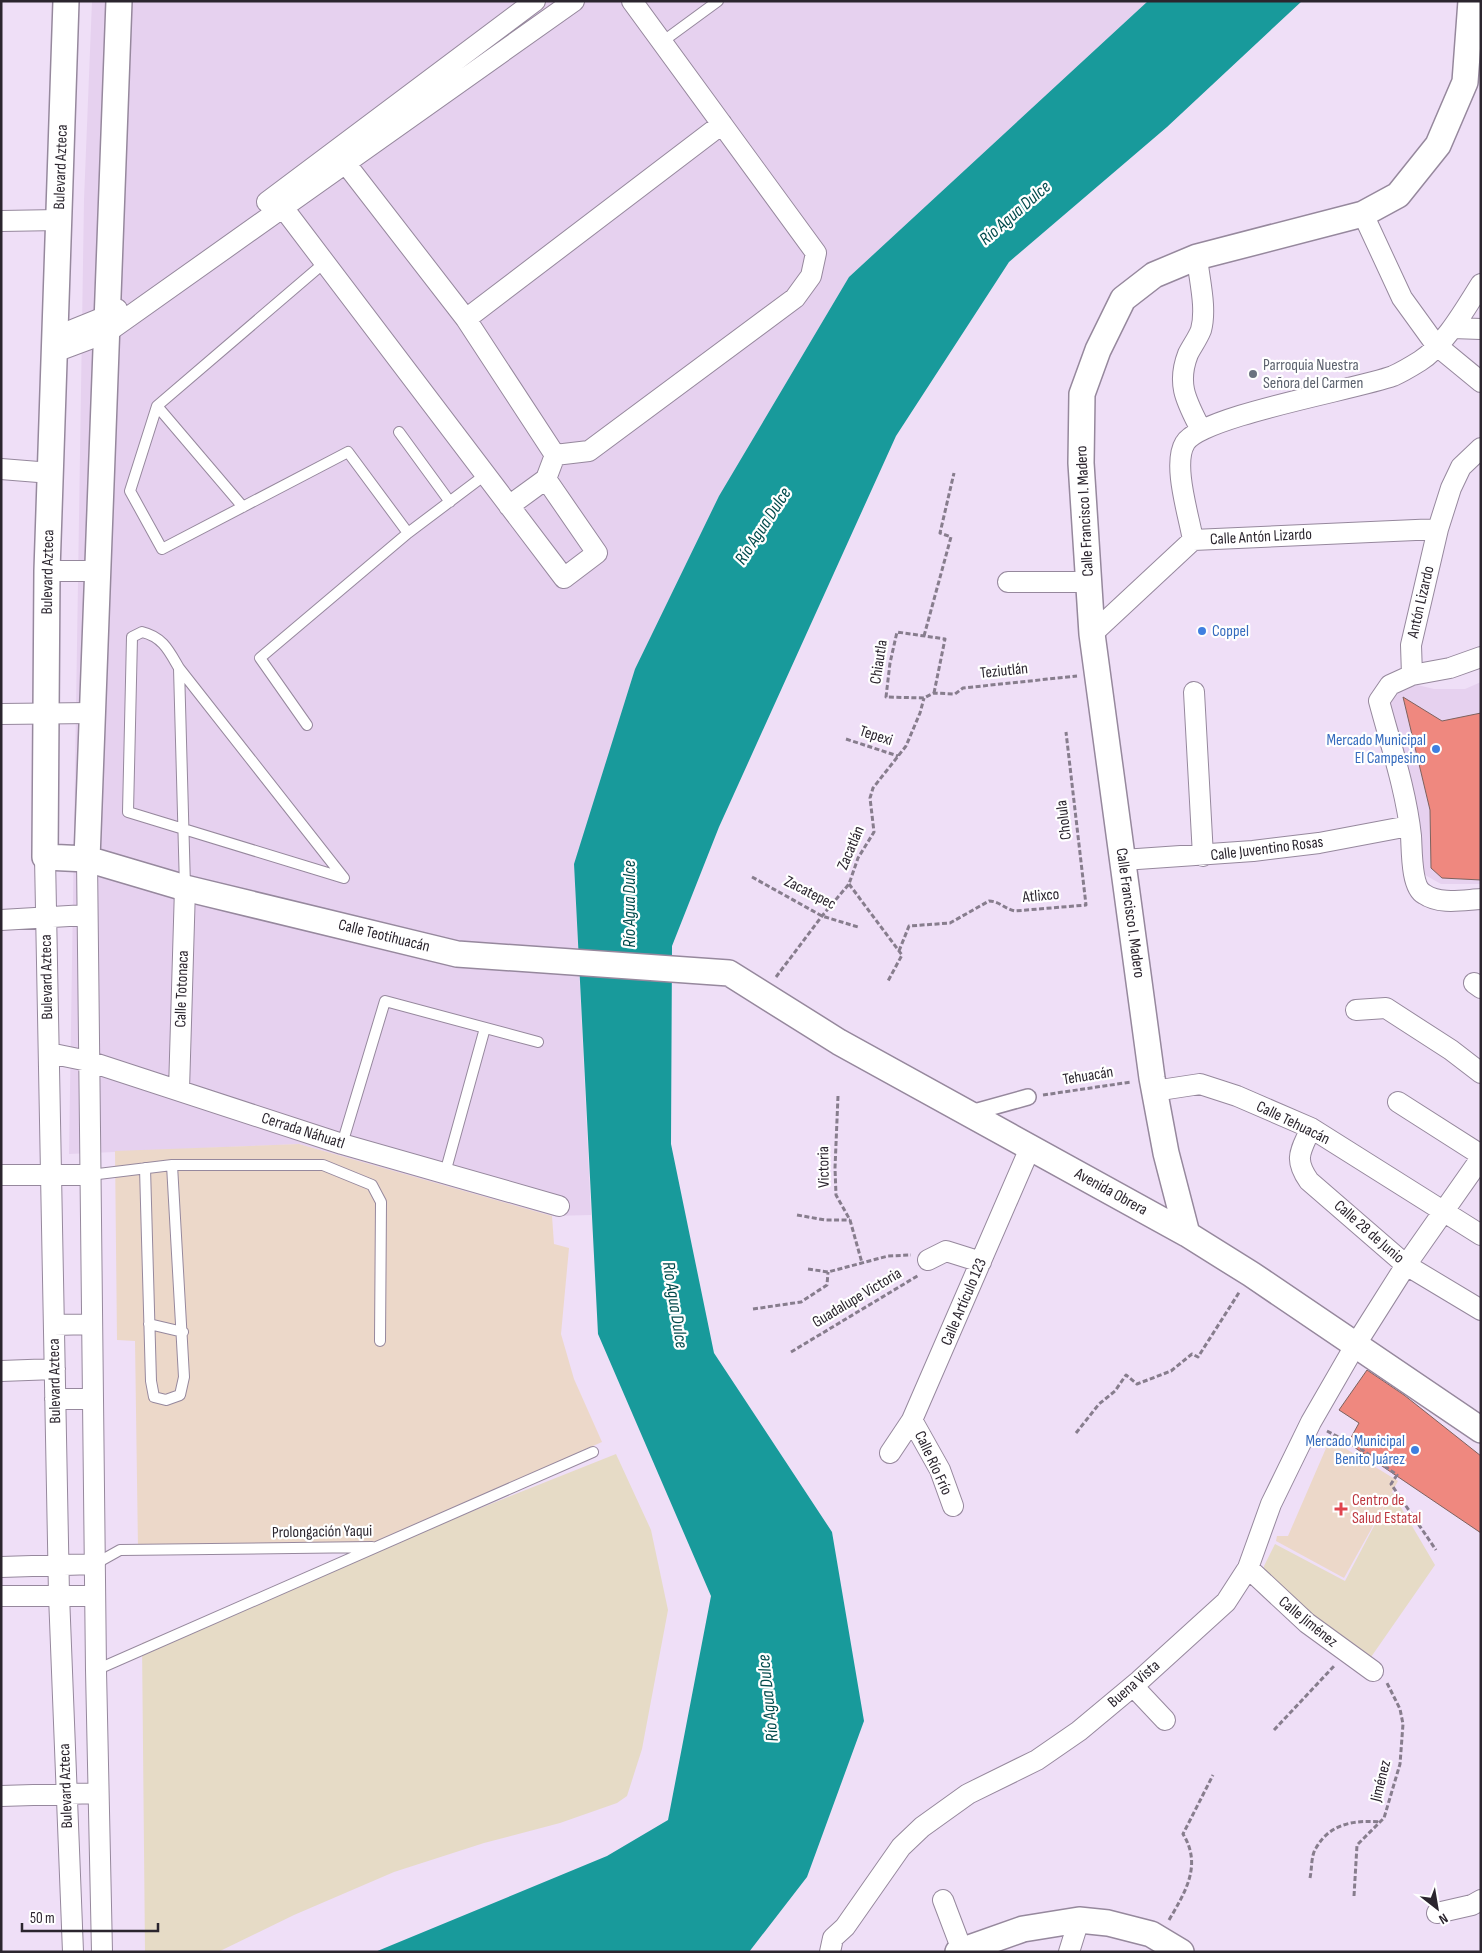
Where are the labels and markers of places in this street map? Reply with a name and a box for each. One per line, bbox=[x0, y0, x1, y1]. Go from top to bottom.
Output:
place label: Parroquia Nuestra Señora del Carmen bbox=[1263, 356, 1363, 393]
marker: Parroquia Nuestra Señora del Carmen bbox=[1247, 368, 1259, 380]
place label: Coppel bbox=[1212, 622, 1249, 641]
marker: Coppel bbox=[1196, 625, 1208, 637]
place label: Mercado Municipal El Campesino bbox=[1326, 731, 1426, 768]
marker: Mercado Municipal El Campesino bbox=[1430, 743, 1442, 755]
place label: Mercado Municipal Benito Juárez bbox=[1305, 1432, 1405, 1469]
marker: Mercado Municipal Benito Juárez bbox=[1409, 1444, 1421, 1456]
place label: Centro de Salud Estatal bbox=[1352, 1491, 1421, 1528]
marker: Centro de Salud Estatal bbox=[1334, 1502, 1348, 1516]

